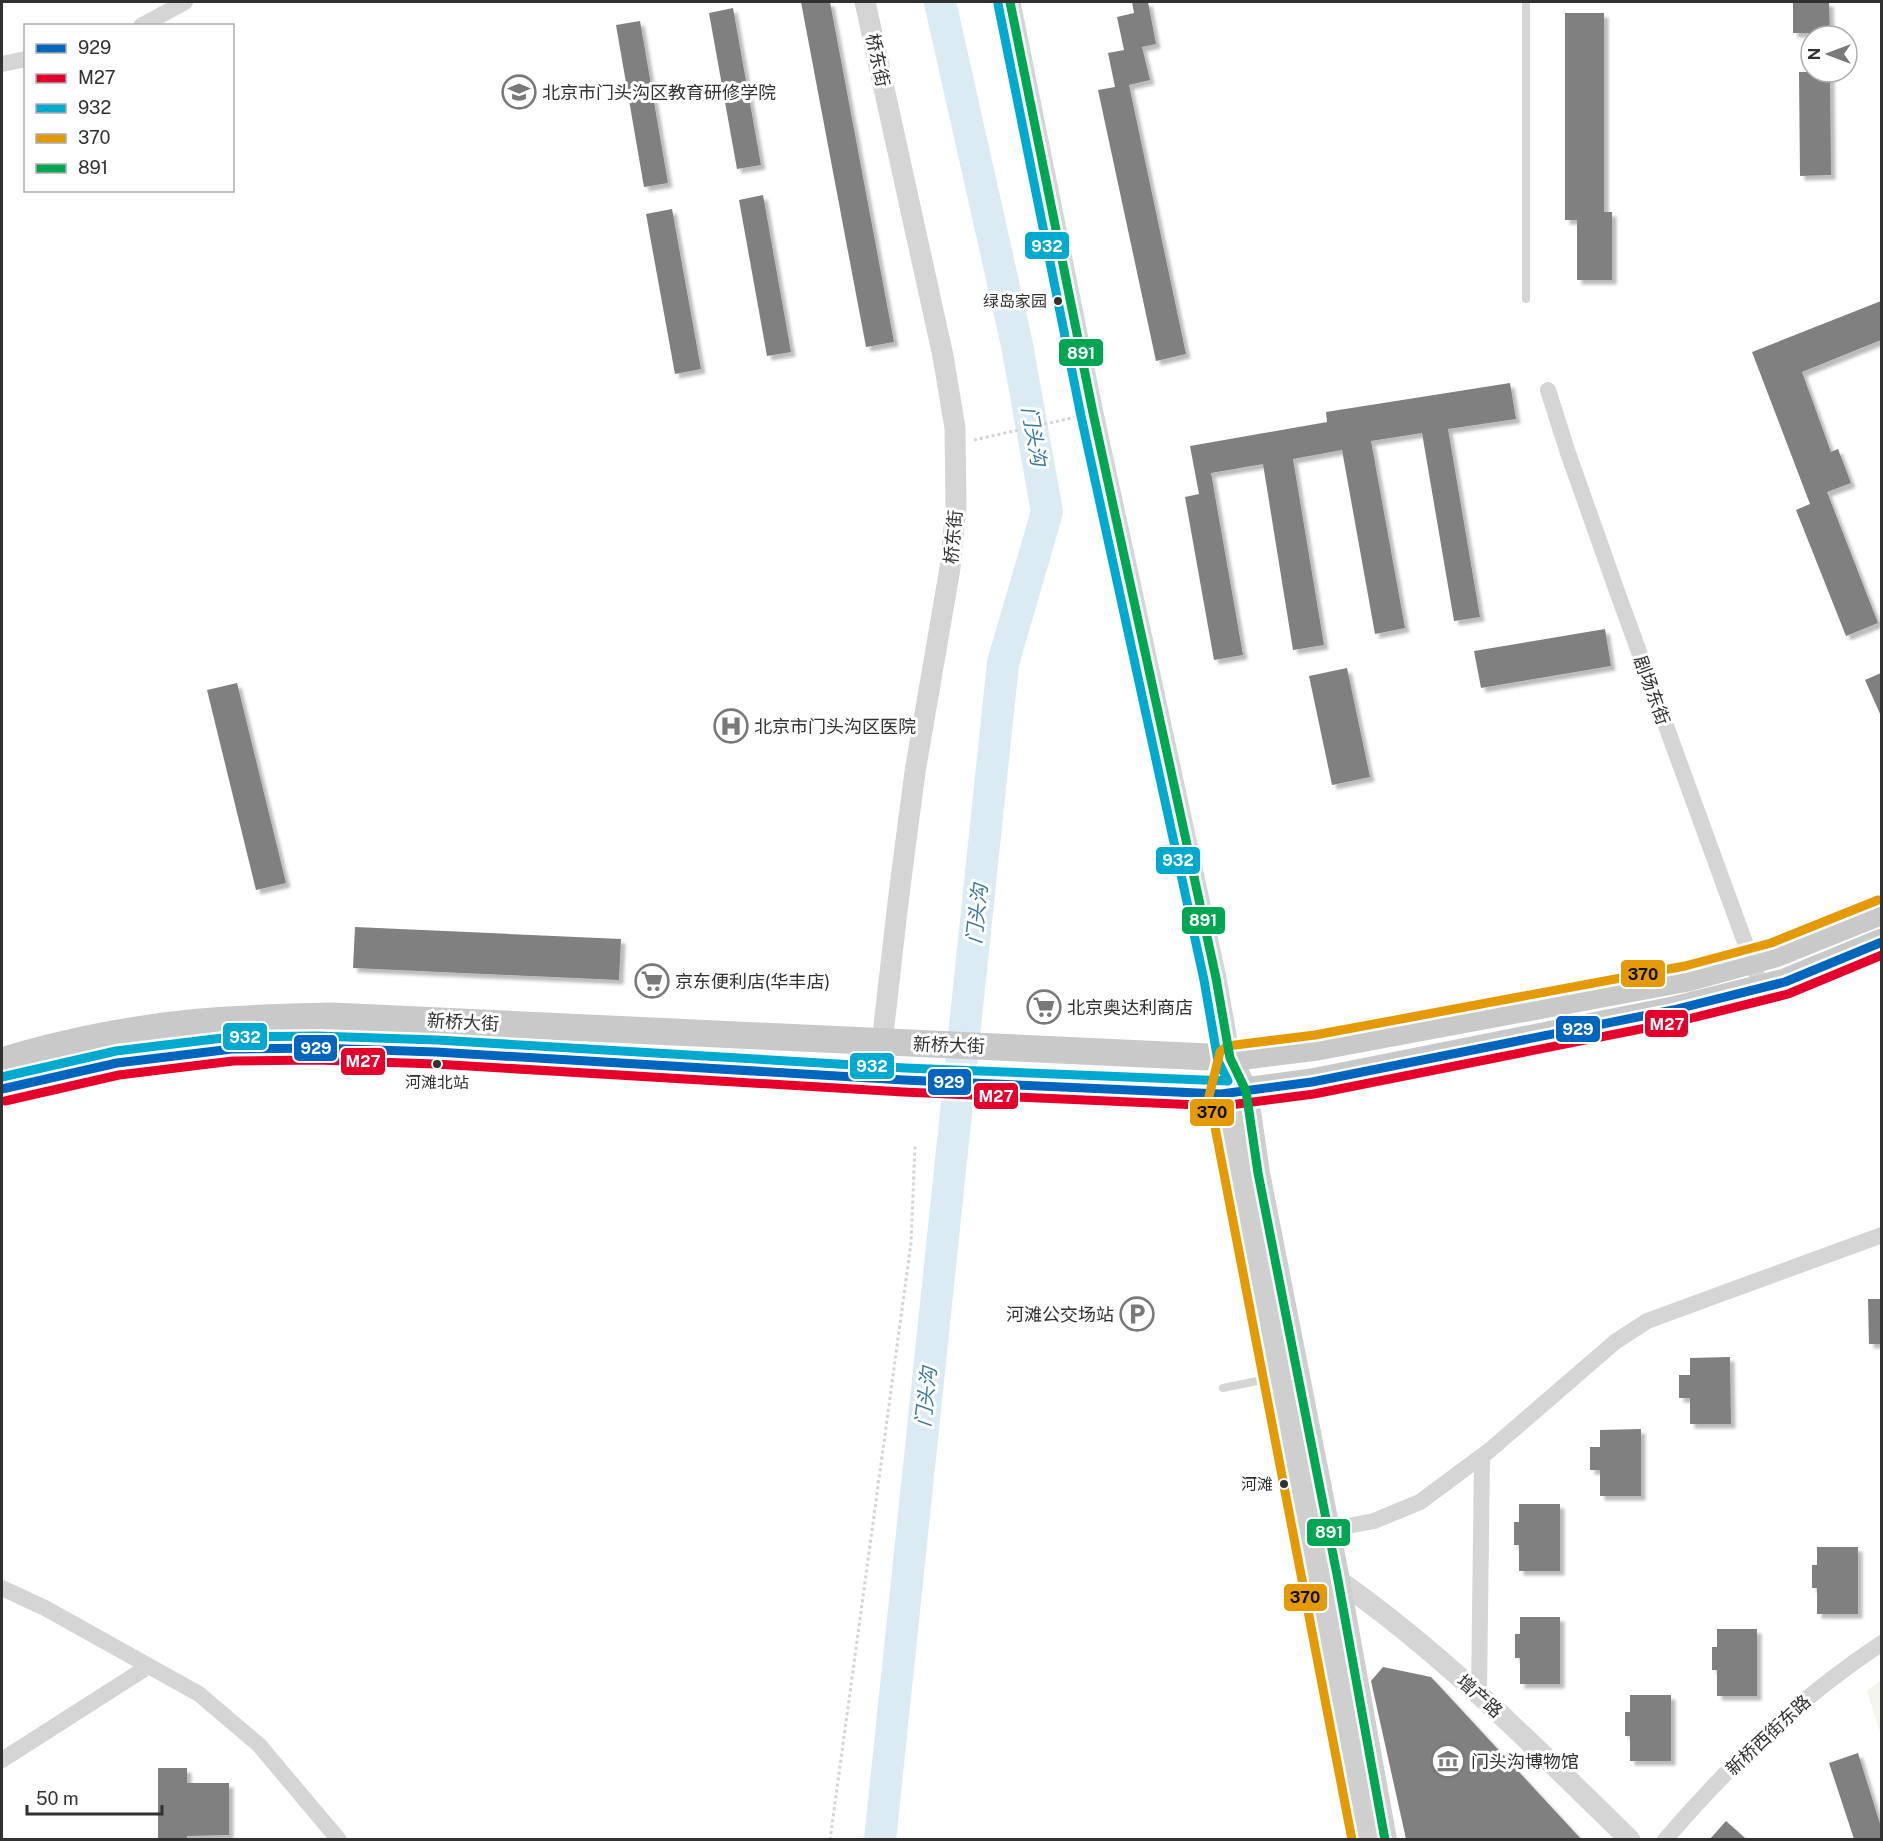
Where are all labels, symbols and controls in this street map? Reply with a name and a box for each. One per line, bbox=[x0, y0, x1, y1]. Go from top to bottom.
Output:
legend bbox=[24, 24, 234, 192]
north arrow bbox=[1799, 24, 1859, 84]
street label: 桥东街 bbox=[862, 31, 894, 89]
text: 929 bbox=[78, 37, 111, 58]
text: N bbox=[1805, 48, 1824, 60]
text: M27 bbox=[78, 67, 115, 88]
school or university icon: 北京市门头沟区教育研修学院 bbox=[501, 74, 537, 110]
place label: 北京市门头沟区教育研修学院 bbox=[542, 82, 776, 103]
text: 932 bbox=[78, 97, 111, 118]
text: 370 bbox=[78, 127, 110, 148]
text: 891 bbox=[78, 157, 108, 178]
line badge: 932 bbox=[1024, 231, 1070, 260]
text: 932 bbox=[1031, 237, 1063, 256]
place label: 绿岛家园 bbox=[983, 292, 1047, 311]
marker: 绿岛家园 bbox=[1052, 295, 1064, 307]
line badge: 891 bbox=[1058, 338, 1104, 367]
text: 891 bbox=[1067, 344, 1095, 363]
water label: 门头沟 bbox=[1017, 404, 1051, 470]
street label: 桥东街 bbox=[940, 509, 966, 565]
street label: 剧场东街 bbox=[1630, 653, 1674, 727]
hospital icon: 北京市门头沟区医院 bbox=[713, 708, 749, 744]
place label: 北京市门头沟区医院 bbox=[754, 716, 916, 737]
line badge: 932 bbox=[1155, 846, 1201, 875]
text: 932 bbox=[1162, 851, 1194, 870]
water label: 门头沟 bbox=[962, 881, 992, 945]
line badge: 891 bbox=[1181, 906, 1226, 935]
text: 891 bbox=[1189, 911, 1217, 930]
line badge: 370 bbox=[1620, 959, 1666, 988]
supermarket icon: 京东便利店(华丰店) bbox=[634, 963, 670, 999]
text: 370 bbox=[1628, 965, 1658, 984]
place label: 京东便利店(华丰店) bbox=[675, 971, 830, 992]
supermarket icon: 北京奥达利商店 bbox=[1026, 989, 1062, 1025]
place label: 北京奥达利商店 bbox=[1067, 997, 1193, 1018]
line badge: M27 bbox=[1644, 1009, 1689, 1038]
street label: 新桥大街 bbox=[426, 1010, 500, 1034]
line badge: 929 bbox=[1555, 1015, 1601, 1043]
text: M27 bbox=[1650, 1015, 1684, 1034]
text: 929 bbox=[1562, 1020, 1594, 1039]
line badge: 932 bbox=[222, 1022, 268, 1051]
text: 932 bbox=[229, 1028, 261, 1047]
street label: 新桥大街 bbox=[913, 1033, 985, 1057]
line badge: 929 bbox=[293, 1034, 338, 1062]
text: 929 bbox=[300, 1039, 332, 1058]
line badge: M27 bbox=[340, 1047, 386, 1076]
text: M27 bbox=[346, 1052, 380, 1071]
line badge: 932 bbox=[849, 1052, 895, 1080]
text: 932 bbox=[856, 1057, 888, 1076]
marker: 河滩北站 bbox=[431, 1058, 443, 1070]
line badge: 929 bbox=[927, 1068, 972, 1096]
place label: 河滩北站 bbox=[405, 1073, 469, 1092]
text: 929 bbox=[933, 1073, 965, 1092]
line badge: M27 bbox=[973, 1082, 1019, 1110]
text: M27 bbox=[979, 1087, 1013, 1106]
line badge: 370 bbox=[1189, 1098, 1235, 1127]
text: 370 bbox=[1197, 1103, 1227, 1122]
parking icon: 河滩公交场站 bbox=[1119, 1296, 1155, 1332]
place label: 河滩公交场站 bbox=[1006, 1304, 1114, 1325]
water label: 门头沟 bbox=[911, 1364, 941, 1428]
place label: 河滩 bbox=[1241, 1475, 1273, 1494]
marker: 河滩 bbox=[1278, 1478, 1290, 1490]
line badge: 891 bbox=[1306, 1518, 1351, 1547]
text: 891 bbox=[1315, 1523, 1343, 1542]
line badge: 370 bbox=[1283, 1583, 1328, 1612]
text: 370 bbox=[1290, 1588, 1320, 1607]
street label: 增产路 bbox=[1453, 1670, 1507, 1722]
street label: 新桥西街东路 bbox=[1721, 1690, 1815, 1780]
museum icon: 门头沟博物馆 bbox=[1430, 1743, 1466, 1779]
place label: 门头沟博物馆 bbox=[1471, 1751, 1579, 1772]
scale bar bbox=[27, 1778, 162, 1816]
text: 50 m bbox=[36, 1788, 79, 1809]

